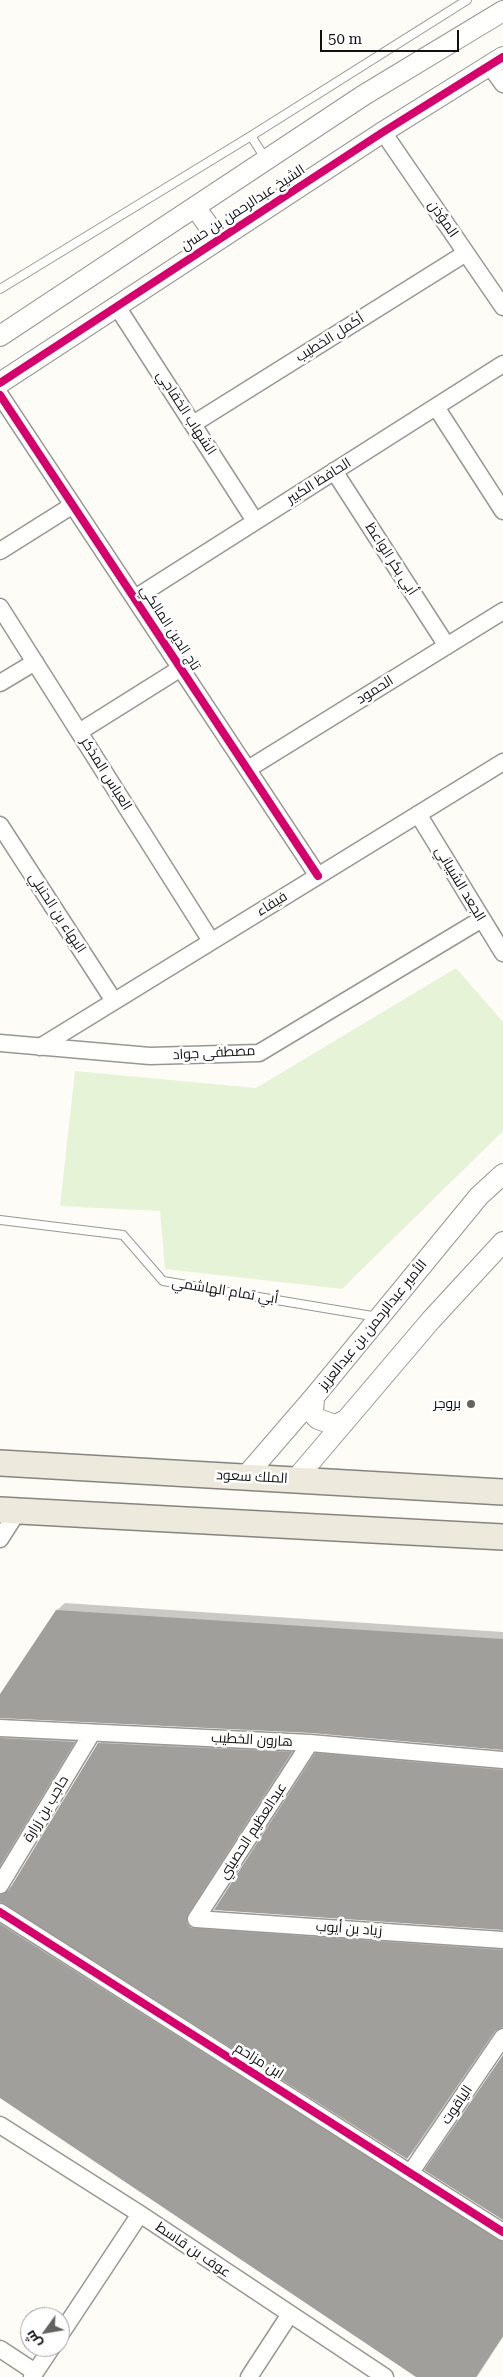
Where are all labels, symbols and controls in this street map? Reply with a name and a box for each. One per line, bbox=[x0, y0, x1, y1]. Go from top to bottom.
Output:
scale bar bbox=[323, 20, 462, 52]
text: 50 m bbox=[328, 30, 362, 48]
street label: الشيخ عبدالرحمن بن حسن bbox=[178, 162, 308, 254]
street label: المؤذن bbox=[424, 197, 462, 241]
street label: أكمل الخطيب bbox=[293, 310, 367, 366]
street label: الشهاب الخفاجي bbox=[153, 368, 219, 458]
street label: الحافظ الكبير bbox=[284, 455, 354, 507]
street label: أبي بكر الواعظ bbox=[361, 520, 421, 598]
street label: تاج الدين المالكي bbox=[136, 582, 204, 674]
street label: الحمود bbox=[353, 672, 397, 708]
street label: العباس المذكر bbox=[77, 734, 135, 814]
street label: الجعد الشيباني bbox=[431, 844, 489, 924]
street label: البهاء بن الحنبلي bbox=[25, 870, 89, 956]
street label: فيفاء bbox=[253, 888, 291, 920]
street label: مصطفى جواد bbox=[172, 1042, 256, 1064]
street label: الأمير عبدالرحمن بن عبدالعزيز bbox=[315, 1257, 431, 1393]
street label: أبي تمام الهاشمي bbox=[171, 1274, 279, 1308]
place label: بروجر bbox=[433, 1396, 461, 1412]
marker: بروجر bbox=[465, 1398, 477, 1410]
street label: الملك سعود bbox=[216, 1467, 288, 1487]
street label: هارون الخطيب bbox=[211, 1729, 293, 1751]
street label: حاجب بن زرارة bbox=[20, 1773, 72, 1845]
street label: عبدالعظيم الحصيني bbox=[216, 1780, 290, 1882]
street label: زياد بن أيوب bbox=[315, 1918, 383, 1940]
street label: ابن مزاحم bbox=[231, 2039, 287, 2083]
street label: الياقوت bbox=[438, 2082, 476, 2128]
street label: عوف بن قاسط bbox=[152, 2219, 234, 2281]
north arrow bbox=[20, 2307, 70, 2357]
text: ش bbox=[22, 2328, 45, 2351]

